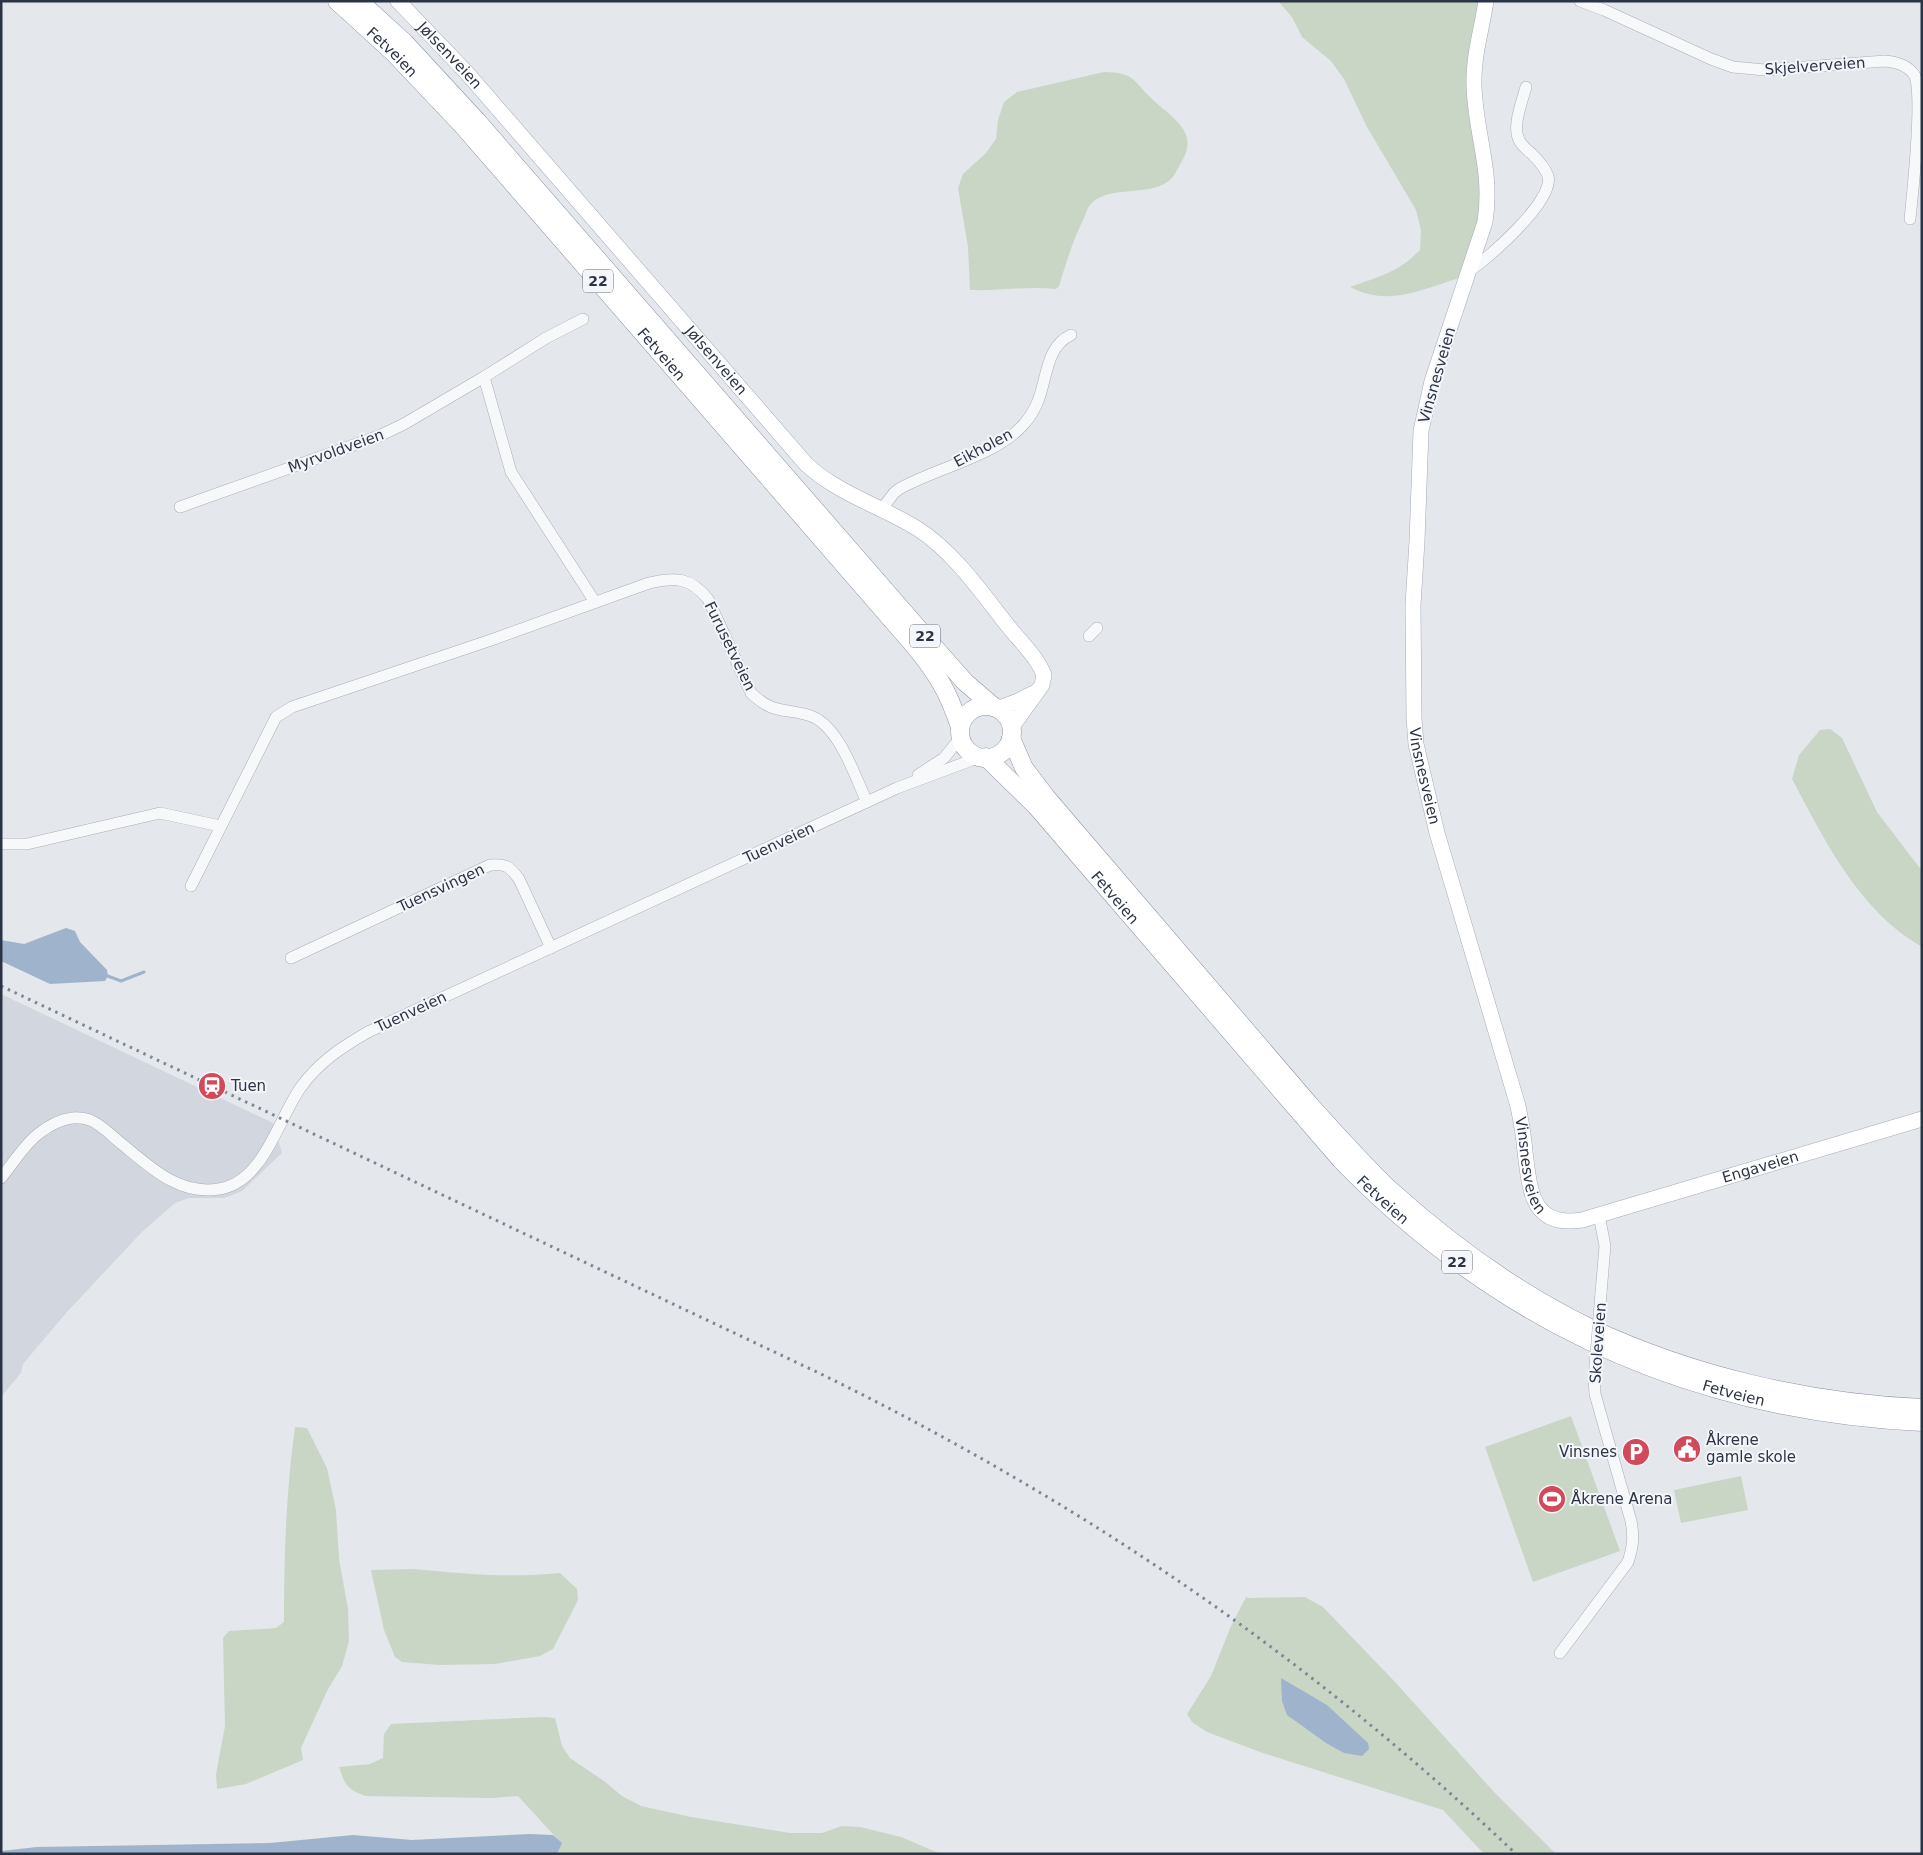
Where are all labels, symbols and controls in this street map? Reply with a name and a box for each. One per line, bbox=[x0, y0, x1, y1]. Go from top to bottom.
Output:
street label: Jølsenveien bbox=[413, 17, 486, 92]
street label: Fetveien bbox=[363, 23, 421, 81]
street label: Skjelverveien bbox=[1764, 53, 1866, 79]
road number: 22 bbox=[583, 270, 613, 292]
street label: Jølsenveien bbox=[681, 321, 751, 398]
street label: Fetveien bbox=[634, 324, 689, 384]
street label: Vinsnesveien bbox=[1415, 325, 1459, 425]
street label: Myrvoldveien bbox=[286, 425, 386, 477]
street label: Eikholen bbox=[951, 425, 1015, 471]
street label: Furusetveien bbox=[701, 598, 759, 694]
road number: 22 bbox=[910, 624, 940, 648]
street label: Vinsnesveien bbox=[1406, 727, 1444, 826]
street label: Tuenveien bbox=[740, 819, 817, 868]
street label: Tuensvingen bbox=[394, 860, 487, 916]
street label: Fetveien bbox=[1087, 868, 1143, 928]
street label: Tuenveien bbox=[372, 988, 449, 1037]
station icon: Tuen bbox=[197, 1071, 227, 1101]
place label: Tuen bbox=[230, 1077, 266, 1095]
street label: Vinsnesveien bbox=[1511, 1115, 1550, 1218]
street label: Engaveien bbox=[1720, 1147, 1801, 1187]
street label: Fetveien bbox=[1353, 1172, 1412, 1228]
road number: 22 bbox=[1442, 1250, 1472, 1274]
street label: Skoleveien bbox=[1586, 1302, 1610, 1384]
street label: Fetveien bbox=[1700, 1376, 1767, 1410]
place label: Åkrene gamle skole bbox=[1706, 1430, 1796, 1466]
public building icon: Åkrene gamle skole bbox=[1672, 1434, 1702, 1464]
parking icon: Vinsnes bbox=[1621, 1437, 1651, 1467]
place label: Vinsnes bbox=[1559, 1443, 1617, 1461]
sports icon: Åkrene Arena bbox=[1537, 1484, 1567, 1514]
place label: Åkrene Arena bbox=[1571, 1489, 1673, 1508]

